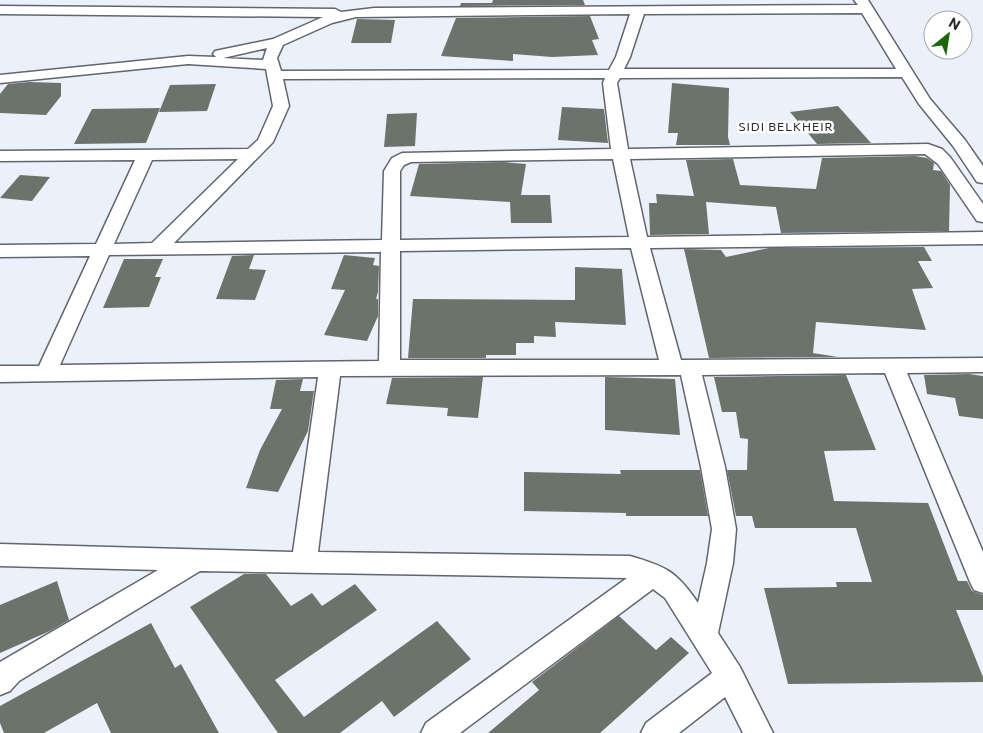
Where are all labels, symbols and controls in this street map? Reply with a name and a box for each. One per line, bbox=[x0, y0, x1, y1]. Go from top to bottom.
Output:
north arrow bbox=[923, 10, 973, 60]
text: N bbox=[946, 13, 964, 33]
district label: SIDI BELKHEIR bbox=[738, 119, 834, 133]

